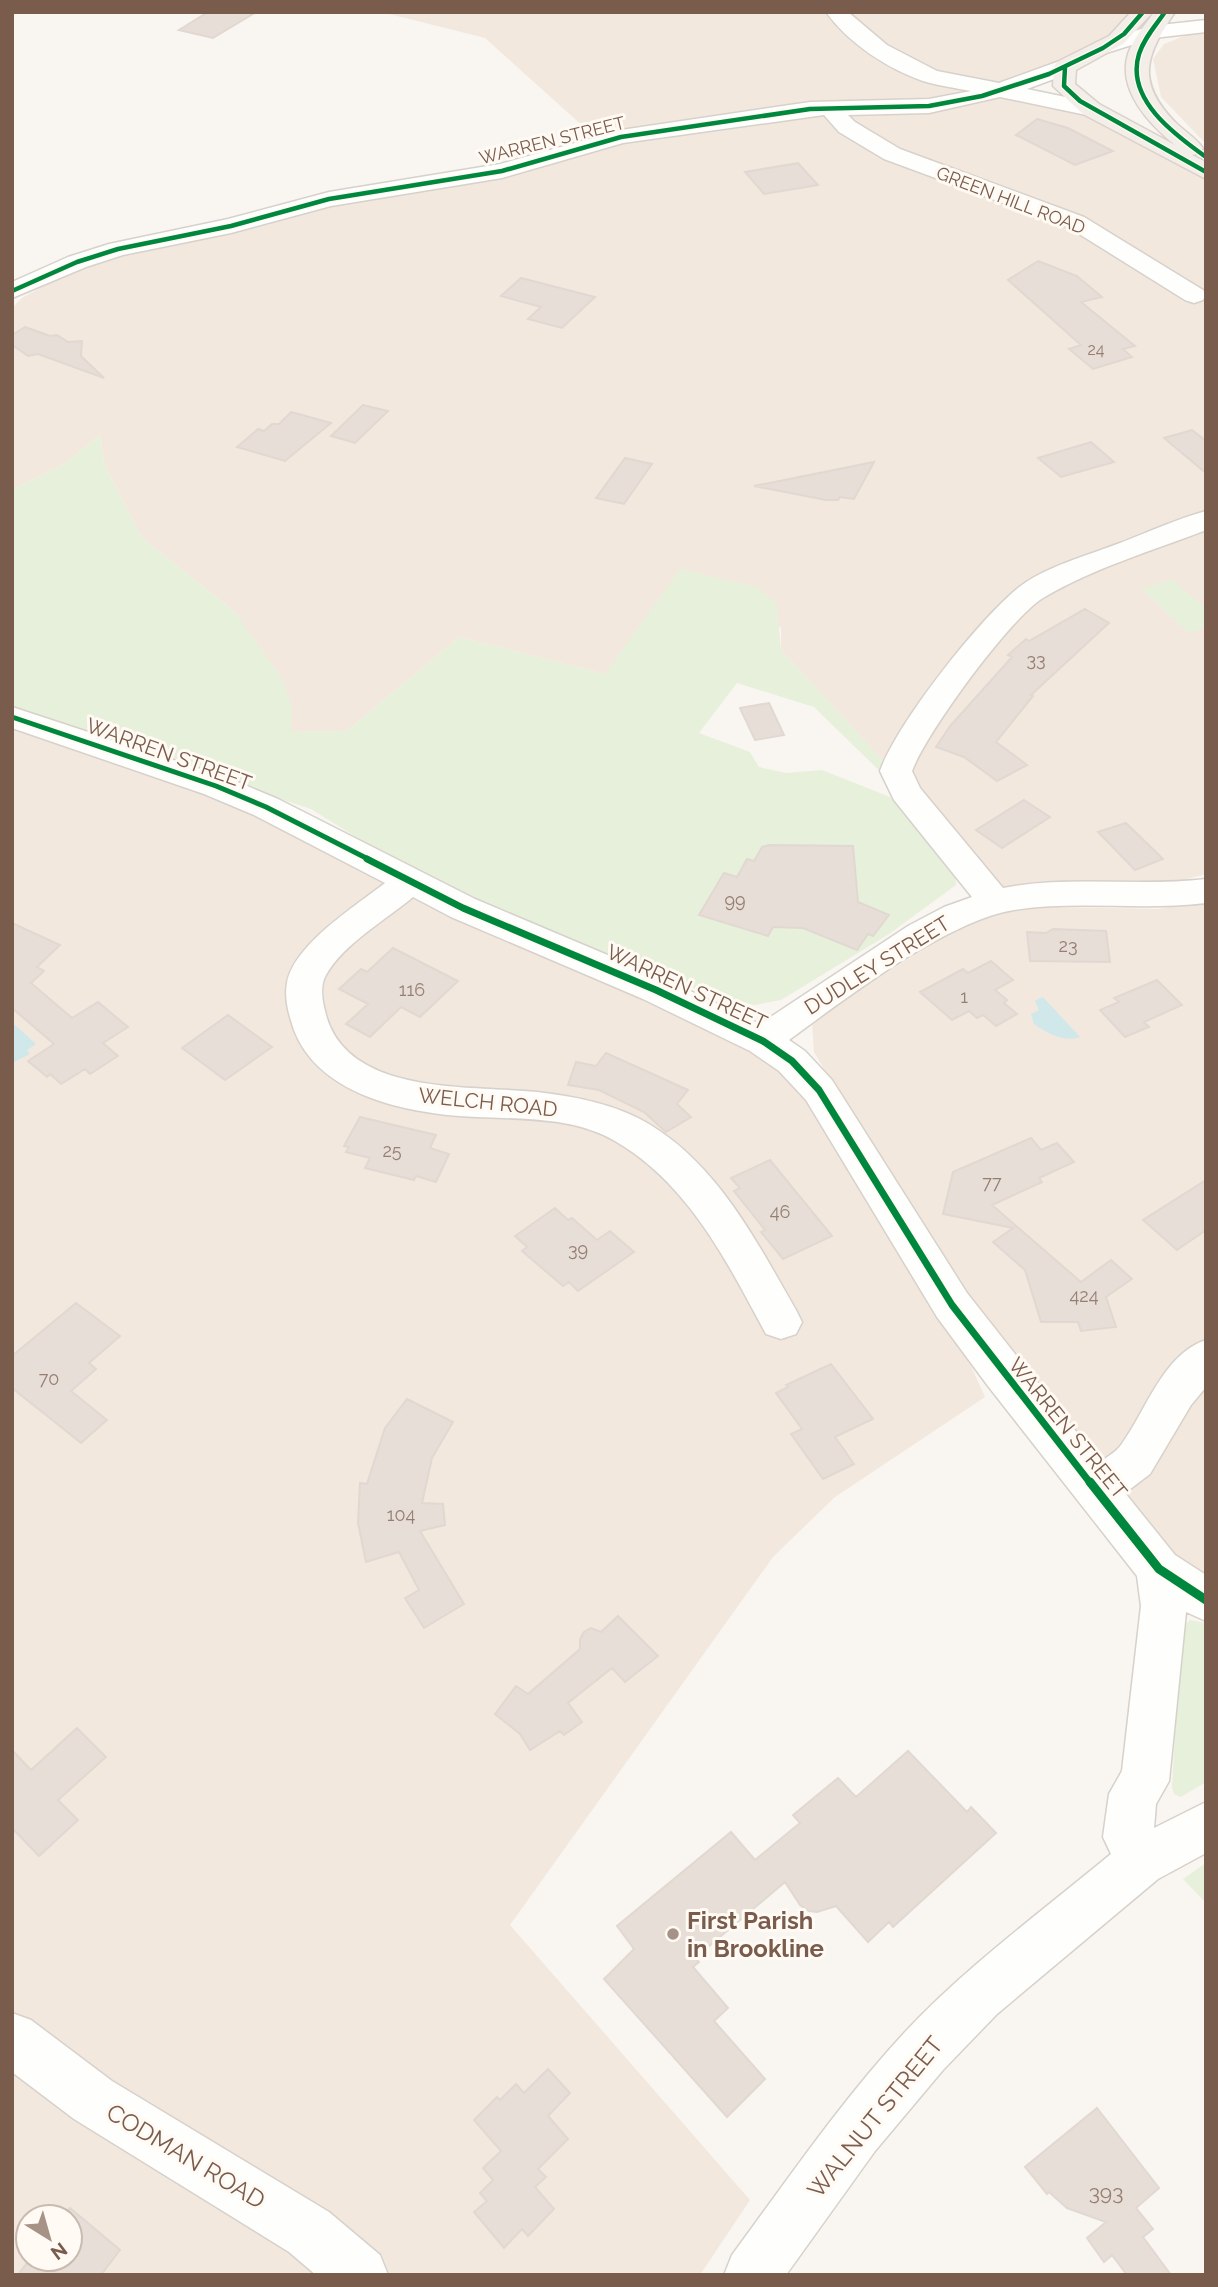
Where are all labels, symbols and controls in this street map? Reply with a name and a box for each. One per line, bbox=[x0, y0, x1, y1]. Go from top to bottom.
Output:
street label: WARREN STREET bbox=[477, 112, 627, 168]
street label: GREEN HILL ROAD bbox=[934, 162, 1088, 238]
house number: 24 bbox=[1087, 340, 1105, 359]
house number: 33 bbox=[1026, 649, 1046, 670]
street label: WARREN STREET bbox=[83, 712, 255, 796]
house number: 99 bbox=[724, 890, 746, 911]
street label: DUDLEY STREET bbox=[800, 910, 955, 1020]
house number: 23 bbox=[1059, 935, 1078, 956]
street label: WARREN STREET bbox=[603, 939, 771, 1035]
house number: 116 bbox=[399, 979, 425, 1000]
house number: 1 bbox=[960, 986, 968, 1007]
street label: WELCH ROAD bbox=[417, 1082, 559, 1122]
house number: 25 bbox=[382, 1140, 402, 1161]
house number: 77 bbox=[982, 1172, 1002, 1193]
house number: 46 bbox=[770, 1201, 790, 1222]
house number: 39 bbox=[568, 1239, 588, 1260]
house number: 424 bbox=[1069, 1285, 1099, 1306]
street label: WARREN STREET bbox=[1003, 1352, 1133, 1504]
house number: 70 bbox=[39, 1368, 59, 1389]
house number: 104 bbox=[387, 1504, 415, 1525]
place label: First Parish in Brookline bbox=[687, 1906, 824, 1963]
marker: First Parish in Brookline bbox=[665, 1926, 681, 1942]
street label: WALNUT STREET bbox=[801, 2030, 949, 2204]
street label: CODMAN ROAD bbox=[101, 2097, 271, 2215]
house number: 393 bbox=[1089, 2180, 1123, 2205]
north arrow bbox=[14, 2203, 84, 2273]
text: N bbox=[47, 2238, 72, 2265]

